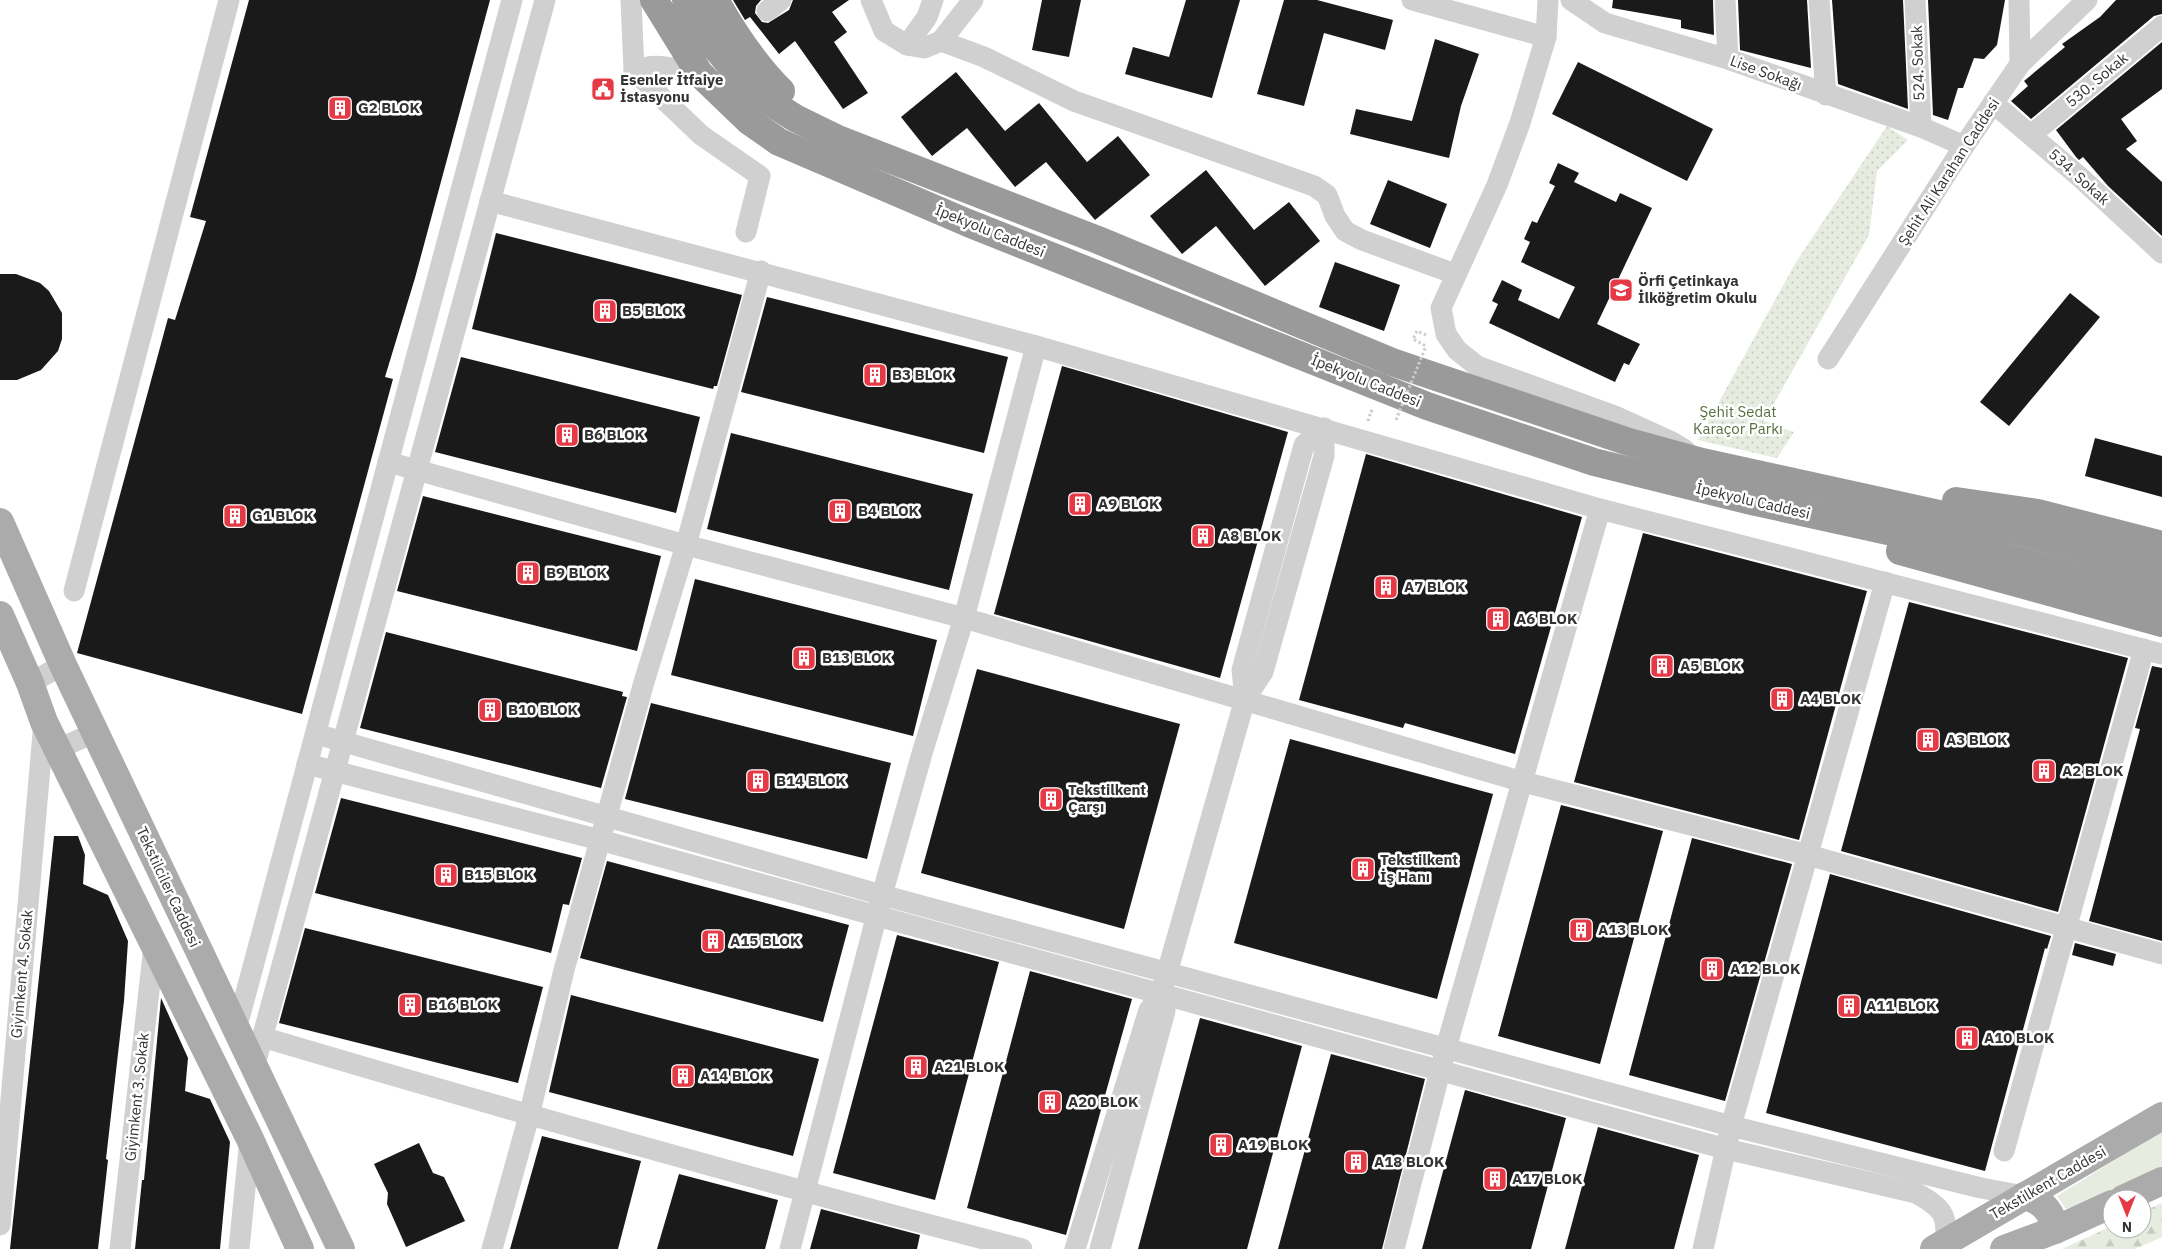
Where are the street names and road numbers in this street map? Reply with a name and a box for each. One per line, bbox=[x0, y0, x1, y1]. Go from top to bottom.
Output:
street label: 524. Sokak bbox=[1907, 25, 1928, 101]
street label: 530. Sokak bbox=[2062, 48, 2132, 111]
street label: Lise Sokağı bbox=[1728, 51, 1805, 94]
street label: Şehit Ali Karahan Caddesi bbox=[1894, 94, 2003, 249]
street label: 534. Sokak bbox=[2045, 144, 2114, 209]
street label: İpekyolu Caddesi bbox=[932, 200, 1048, 261]
street label: İpekyolu Caddesi bbox=[1308, 350, 1424, 411]
street label: İpekyolu Caddesi bbox=[1694, 478, 1812, 523]
street label: Tekstilciler Caddesi bbox=[132, 824, 205, 950]
street label: Giyimkent 4. Sokak bbox=[6, 909, 37, 1039]
street label: Giyimkent 3. Sokak bbox=[120, 1032, 153, 1162]
street label: Tekstilkent Caddesi bbox=[1986, 1142, 2109, 1224]

